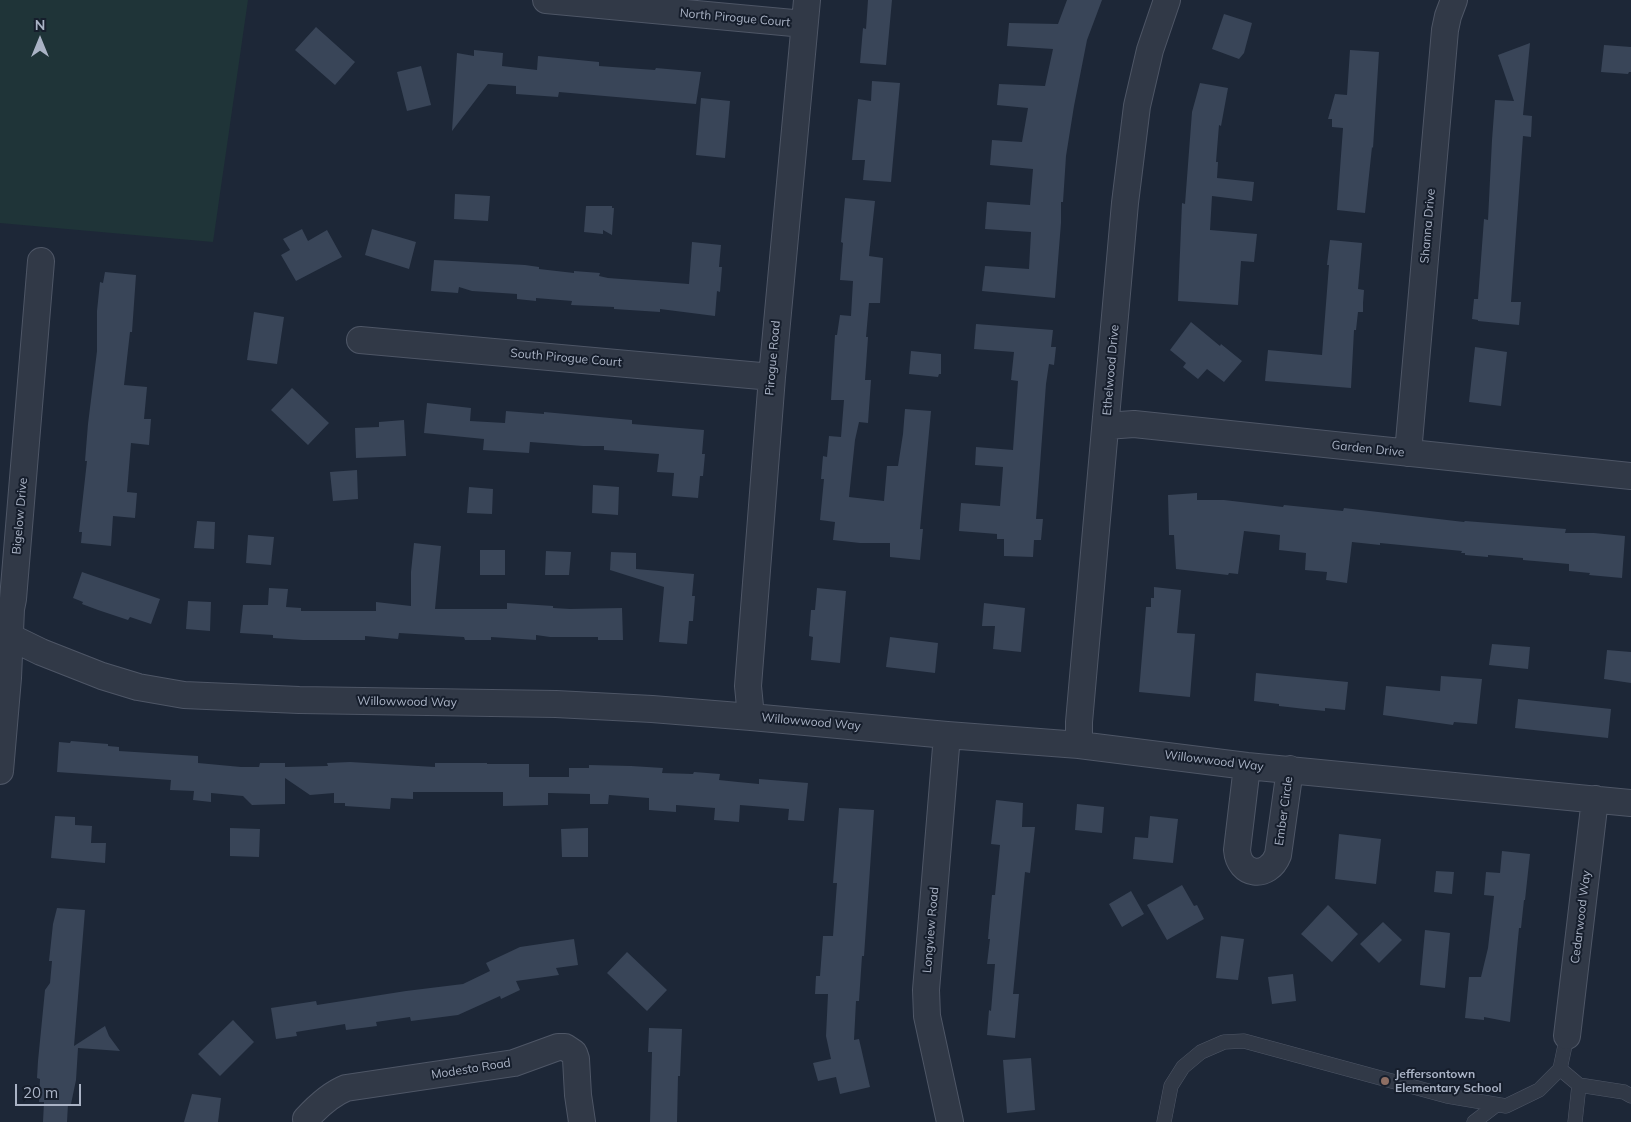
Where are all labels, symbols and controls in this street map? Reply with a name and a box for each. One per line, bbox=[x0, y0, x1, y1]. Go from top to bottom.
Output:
street label: North Pirogue Court bbox=[679, 6, 791, 30]
north arrow bbox=[15, 15, 65, 65]
text: N bbox=[35, 16, 45, 34]
street label: Shanna Drive bbox=[1418, 188, 1438, 264]
street label: Pirogue Road bbox=[763, 320, 783, 396]
street label: Ethelwood Drive bbox=[1100, 324, 1122, 416]
street label: South Pirogue Court bbox=[510, 346, 622, 370]
street label: Garden Drive bbox=[1331, 438, 1405, 460]
street label: Bigelow Drive bbox=[9, 477, 31, 555]
street label: Willowwood Way bbox=[357, 694, 457, 710]
street label: Willowwood Way bbox=[761, 710, 861, 734]
street label: Willowwood Way bbox=[1164, 748, 1264, 774]
street label: Ember Circle bbox=[1272, 776, 1296, 846]
street label: Cedarwood Way bbox=[1568, 869, 1594, 965]
street label: Longview Road bbox=[920, 886, 942, 974]
street label: Modesto Road bbox=[430, 1056, 512, 1082]
place label: Jeffersontown Elementary School bbox=[1395, 1067, 1502, 1095]
scale bar bbox=[18, 1074, 84, 1106]
marker: Jeffersontown Elementary School bbox=[1379, 1075, 1391, 1087]
text: 20 m bbox=[23, 1083, 58, 1102]

